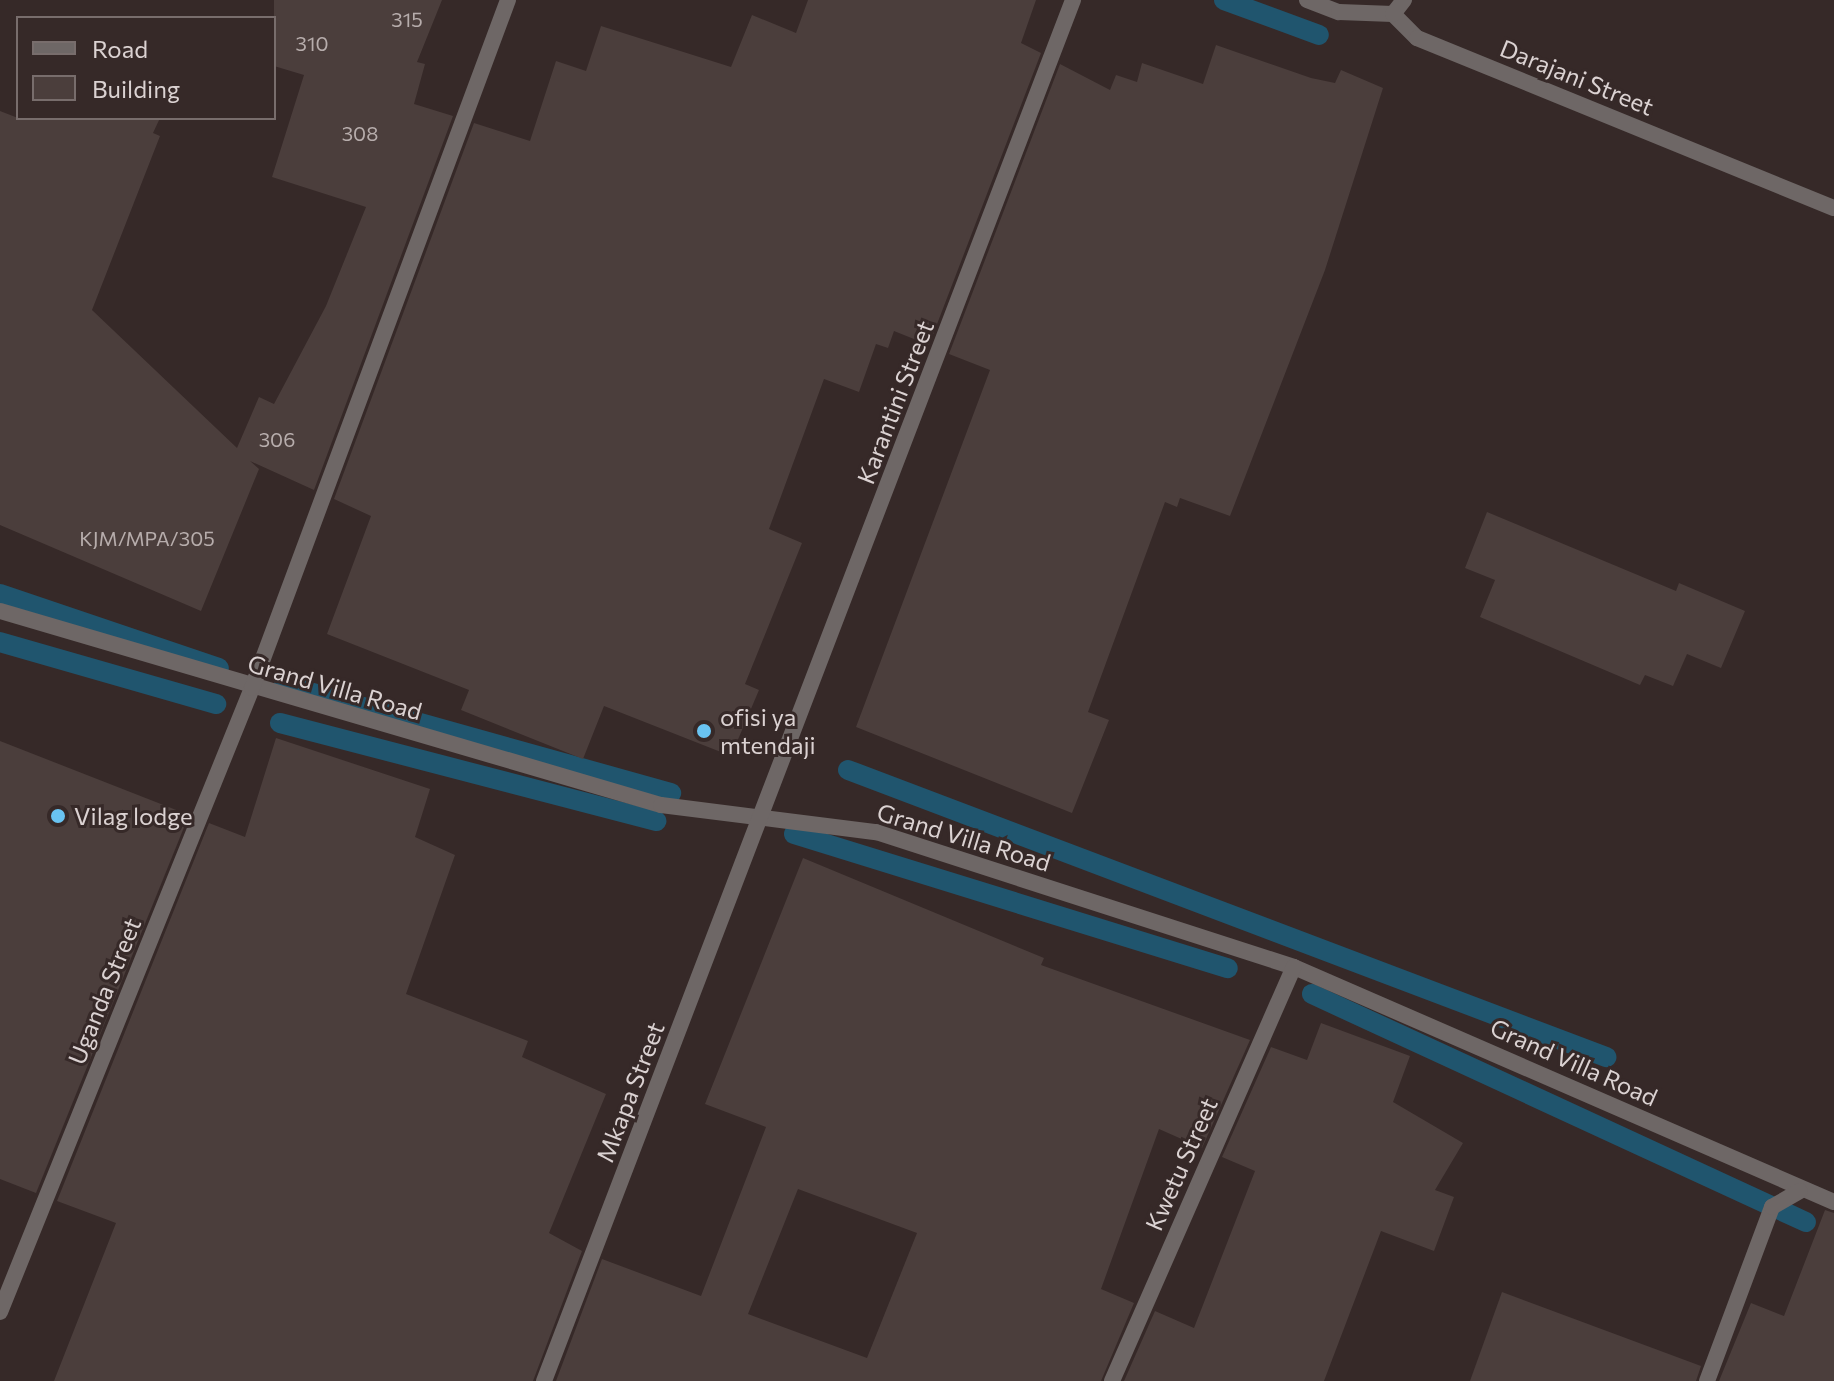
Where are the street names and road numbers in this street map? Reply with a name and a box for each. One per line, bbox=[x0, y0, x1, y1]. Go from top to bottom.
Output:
street label: Darajani Street bbox=[1496, 33, 1658, 121]
street label: Karantini Street bbox=[851, 316, 939, 488]
street label: Grand Villa Road bbox=[245, 648, 425, 726]
street label: Grand Villa Road bbox=[874, 797, 1054, 877]
street label: Uganda Street bbox=[62, 914, 146, 1068]
street label: Grand Villa Road bbox=[1486, 1012, 1662, 1112]
street label: Mkapa Street bbox=[590, 1018, 670, 1166]
street label: Kwetu Street bbox=[1139, 1093, 1223, 1235]

